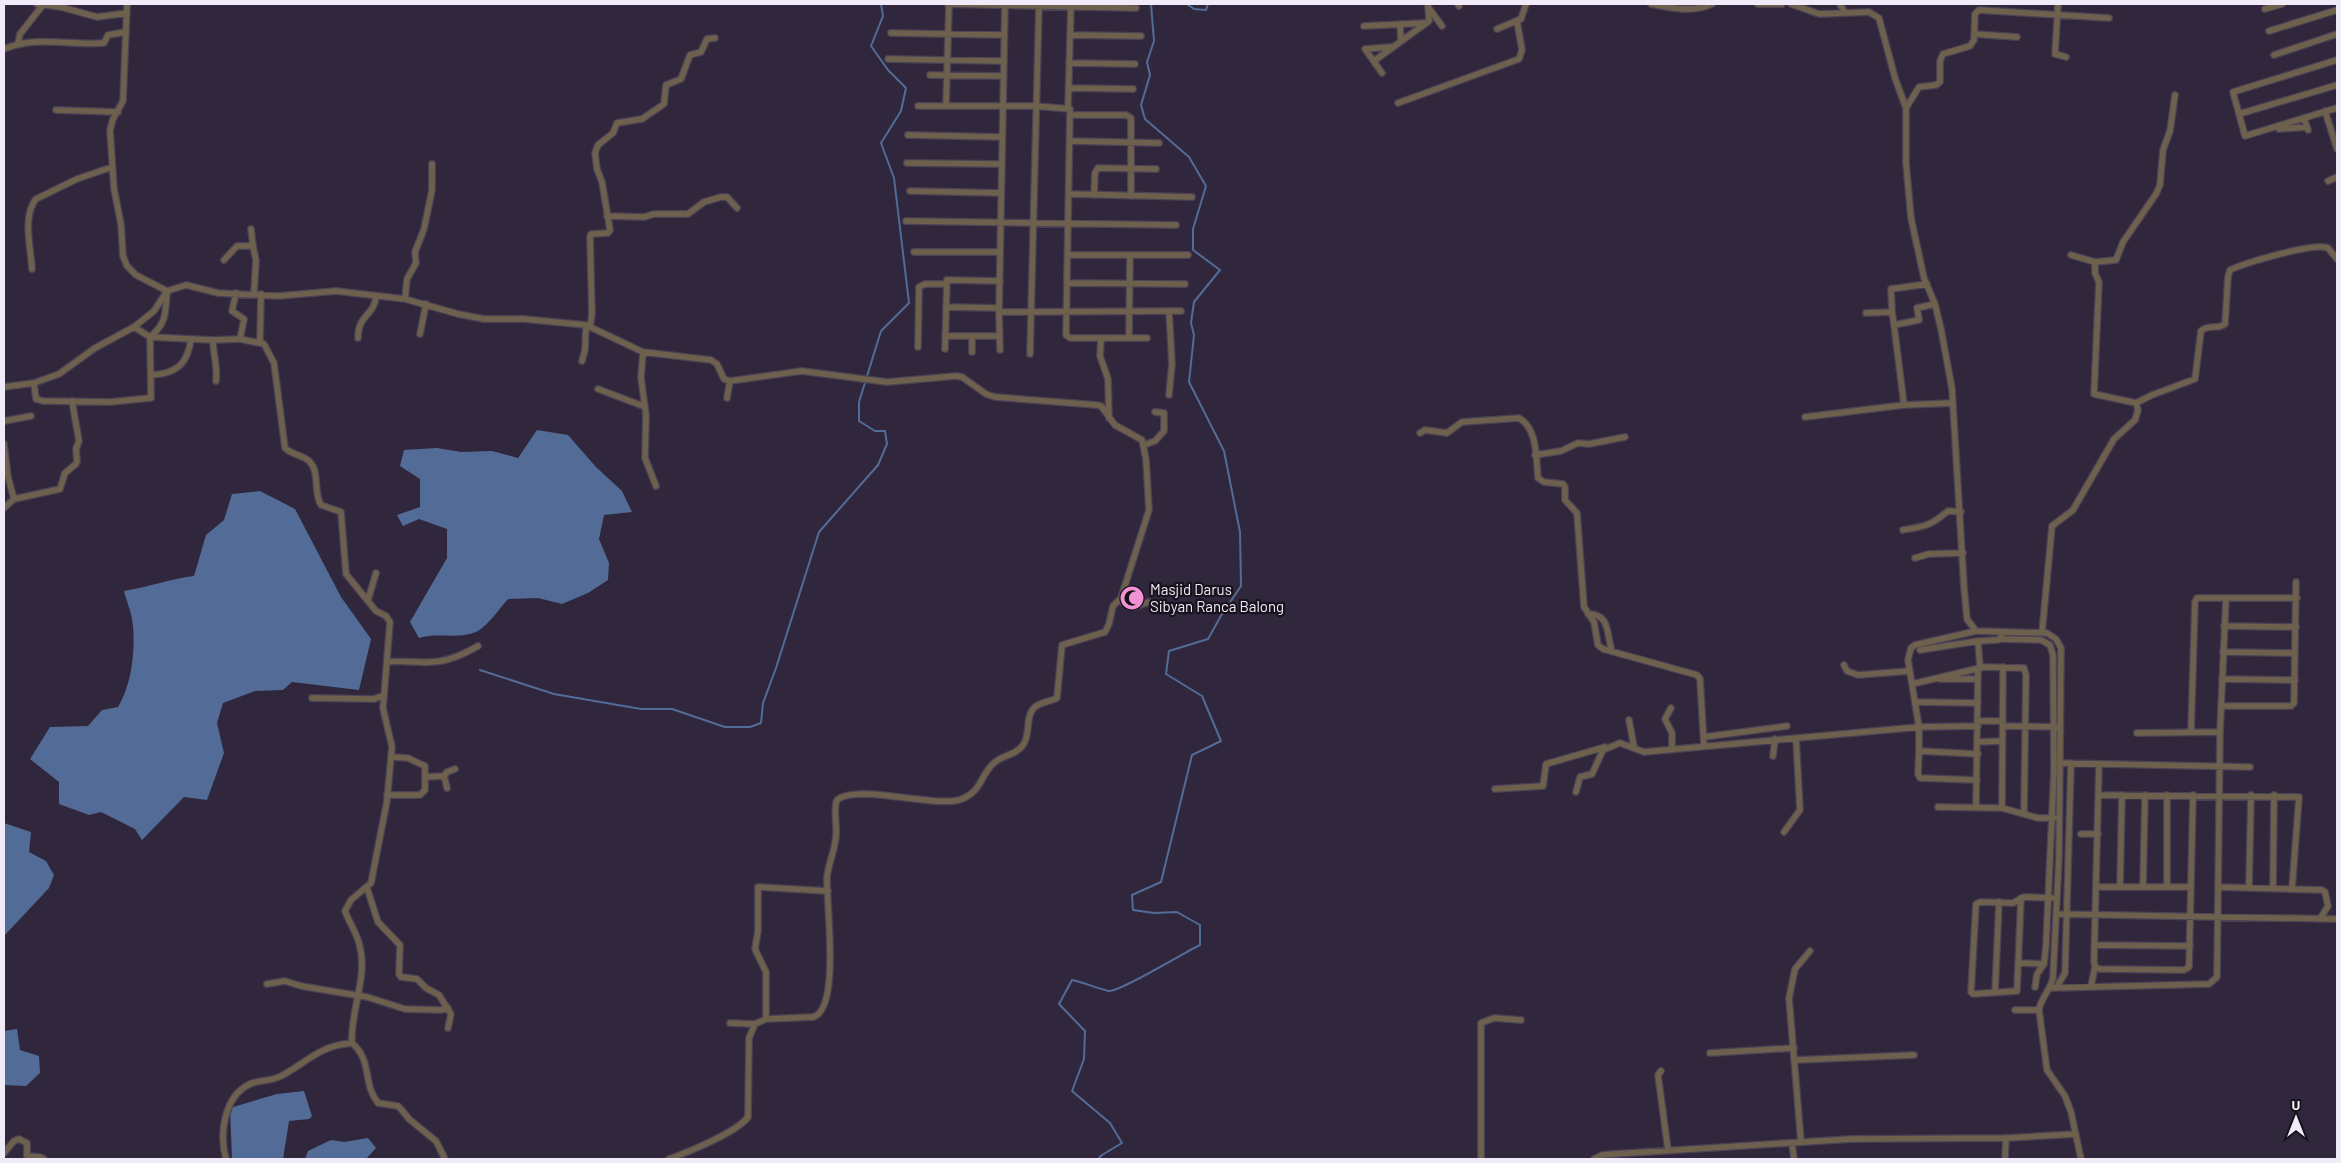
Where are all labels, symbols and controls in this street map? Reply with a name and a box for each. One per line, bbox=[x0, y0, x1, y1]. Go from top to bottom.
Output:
place label: Masjid Darus Sibyan Ranca Balong bbox=[1150, 580, 1284, 615]
mosque icon: Masjid Darus Sibyan Ranca Balong bbox=[1119, 585, 1145, 611]
north arrow bbox=[2271, 1093, 2321, 1143]
text: U bbox=[2292, 1096, 2301, 1113]

